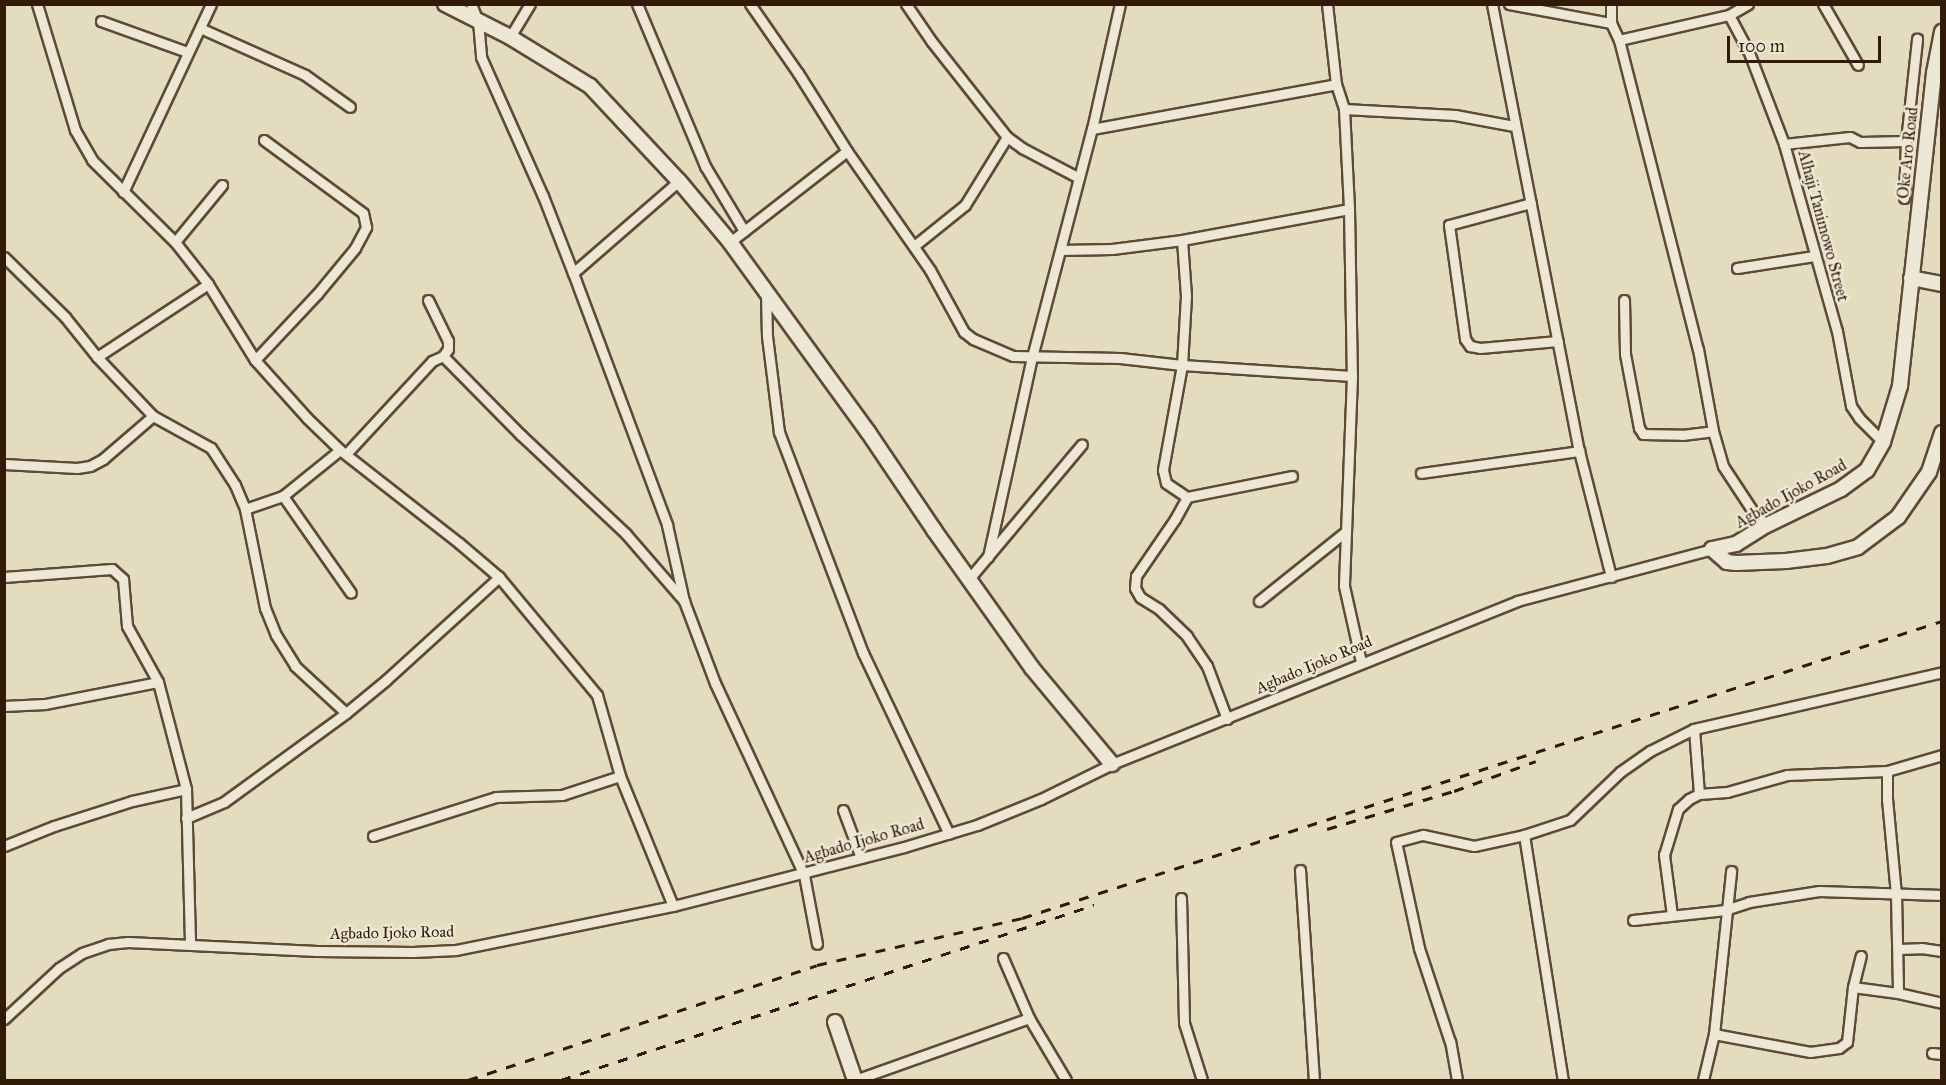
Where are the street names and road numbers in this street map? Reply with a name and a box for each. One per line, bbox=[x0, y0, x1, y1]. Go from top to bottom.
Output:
street label: Oke Aro Road bbox=[1894, 106, 1922, 200]
street label: Alhaji Tanimowo Street bbox=[1794, 148, 1852, 304]
street label: Agbado Ijoko Road bbox=[1732, 455, 1850, 533]
street label: Agbado Ijoko Road bbox=[1253, 632, 1375, 698]
street label: Agbado Ijoko Road bbox=[802, 815, 926, 867]
street label: Agbado Ijoko Road bbox=[330, 922, 454, 944]

